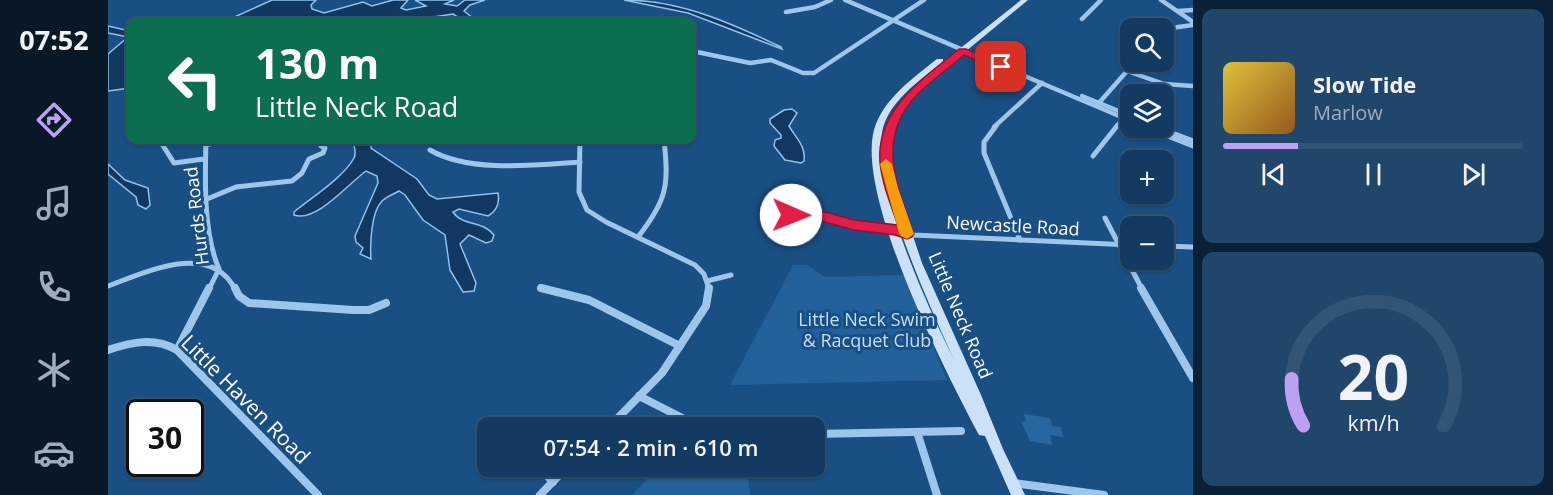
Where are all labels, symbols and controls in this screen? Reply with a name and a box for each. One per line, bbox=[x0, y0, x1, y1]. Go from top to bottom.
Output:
map controls bbox=[1120, 18, 1174, 270]
button: search bbox=[1120, 18, 1174, 72]
text: 07:52 bbox=[19, 21, 89, 58]
text: 130 m bbox=[255, 34, 379, 91]
pin bbox=[975, 41, 1026, 92]
icon: left bbox=[156, 42, 234, 120]
icon: arrive bbox=[984, 50, 1017, 83]
text: Slow Tide bbox=[1313, 69, 1416, 99]
button: layers bbox=[1120, 84, 1174, 138]
text: Little Neck Road bbox=[255, 88, 458, 125]
icon: directions bbox=[33, 99, 75, 141]
text: Marlow bbox=[1313, 99, 1383, 126]
button: + bbox=[1120, 150, 1174, 204]
icon: previous bbox=[1257, 158, 1290, 191]
icon: pause bbox=[1357, 158, 1390, 191]
icon: next bbox=[1457, 158, 1490, 191]
street label: Hurds Road bbox=[178, 165, 214, 267]
icon: music bbox=[33, 182, 75, 224]
position arrow bbox=[759, 183, 823, 247]
street label: Newcastle Road bbox=[946, 210, 1080, 240]
button: − bbox=[1120, 216, 1174, 270]
street label: Little Neck Road bbox=[923, 248, 999, 382]
icon: phone bbox=[33, 266, 75, 308]
park label: Little Neck Swim & Racquet Club bbox=[798, 307, 936, 352]
street label: Little Haven Road bbox=[175, 328, 317, 470]
text: 20 bbox=[1337, 333, 1409, 418]
icon: climate bbox=[33, 349, 75, 391]
speed limit sign: 30 bbox=[126, 399, 204, 477]
text: km/h bbox=[1347, 408, 1399, 437]
icon: car bbox=[33, 432, 75, 474]
text: 07:54 · 2 min · 610 m bbox=[543, 432, 759, 462]

